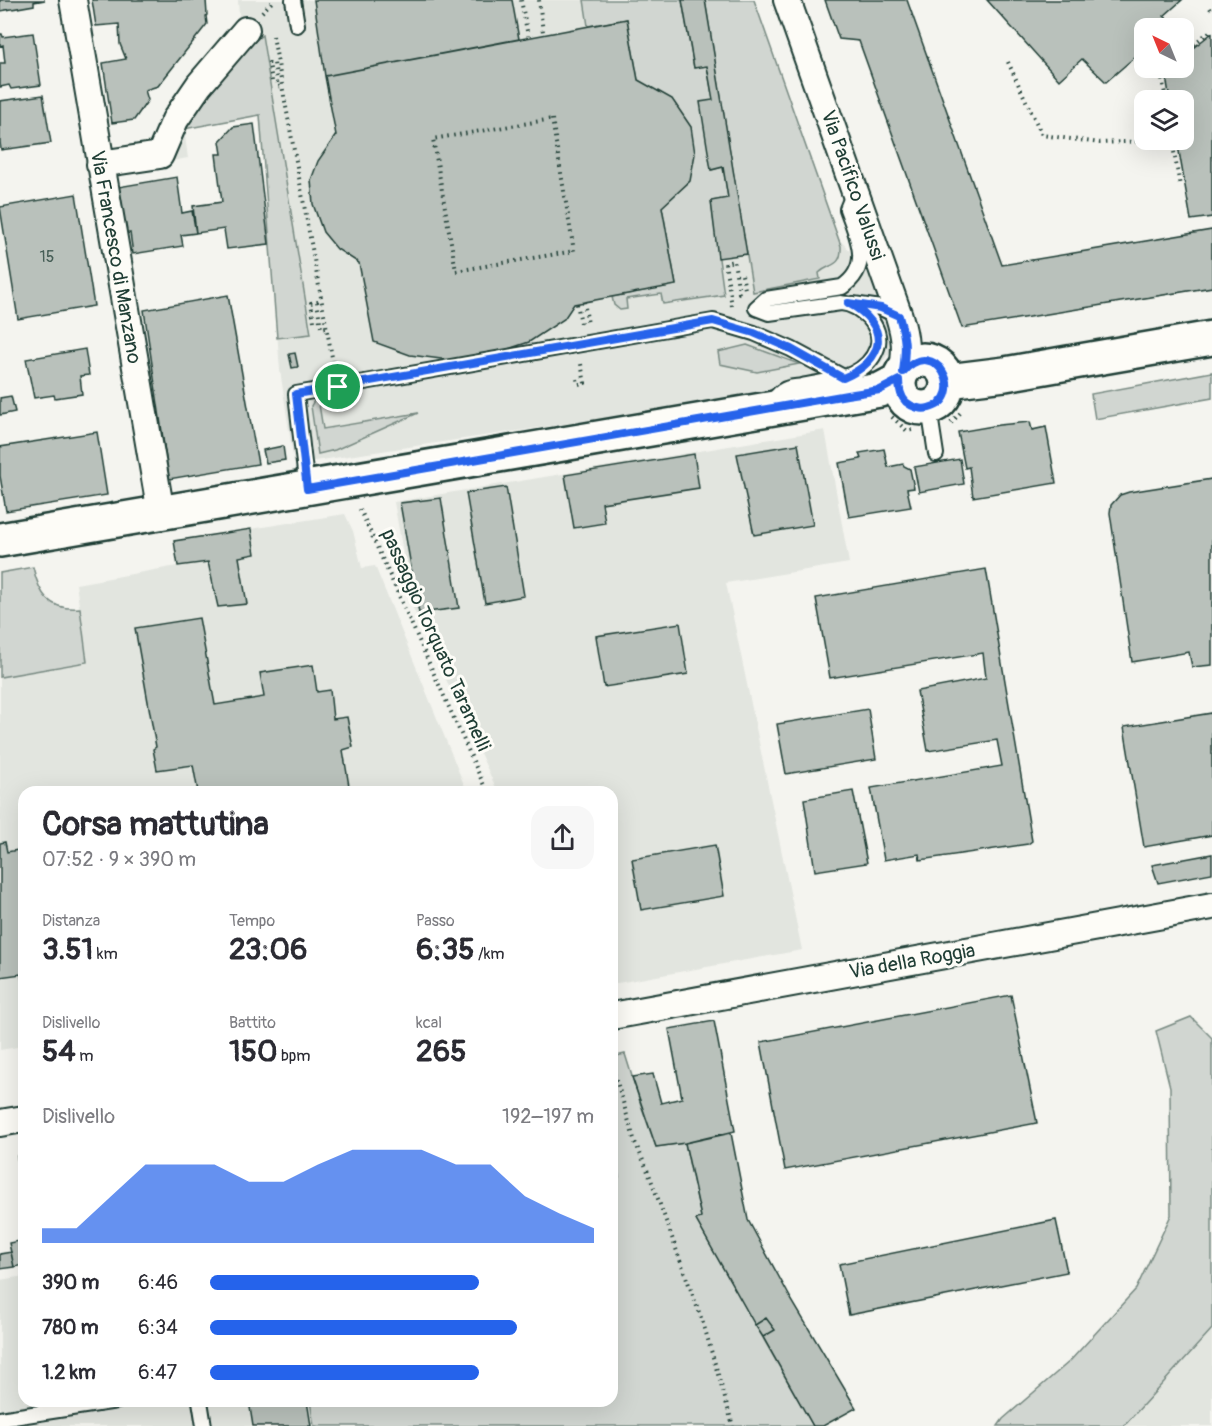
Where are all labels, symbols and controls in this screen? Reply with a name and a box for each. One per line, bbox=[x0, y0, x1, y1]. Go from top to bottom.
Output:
north arrow bbox=[1134, 18, 1194, 78]
map controls bbox=[1134, 18, 1194, 150]
button: layers bbox=[1134, 90, 1194, 150]
street label: Via Pacifico Valussi bbox=[816, 107, 890, 263]
street label: Via Francesco di Manzano bbox=[85, 148, 147, 366]
house number: 15 bbox=[40, 247, 54, 267]
pin bbox=[312, 361, 363, 412]
icon: arrive bbox=[321, 370, 354, 403]
street label: passaggio Torquato Taramelli bbox=[376, 525, 496, 755]
text: Corsa mattutina bbox=[42, 804, 269, 845]
button: share bbox=[531, 806, 594, 869]
text: 07:52 · 9 × 390 m bbox=[42, 847, 196, 872]
text: Distanza bbox=[42, 911, 100, 931]
text: Tempo bbox=[229, 911, 275, 931]
text: Passo bbox=[416, 911, 455, 931]
text: 3.51 bbox=[42, 931, 93, 968]
text: 23:06 bbox=[229, 931, 308, 968]
text: 6:35 bbox=[416, 931, 474, 968]
street label: Via della Roggia bbox=[847, 938, 977, 984]
text: km bbox=[93, 944, 118, 964]
text: /km bbox=[474, 944, 505, 964]
text: Dislivello bbox=[42, 1013, 100, 1033]
text: Battito bbox=[229, 1013, 276, 1033]
text: kcal bbox=[416, 1013, 442, 1033]
text: 54 bbox=[42, 1033, 76, 1070]
text: 150 bbox=[229, 1033, 277, 1070]
text: 265 bbox=[416, 1033, 467, 1070]
text: m bbox=[76, 1046, 93, 1066]
text: bpm bbox=[277, 1046, 311, 1066]
text: Dislivello bbox=[42, 1104, 115, 1129]
text: 192–197 m bbox=[502, 1104, 594, 1129]
text: 390 m bbox=[42, 1270, 99, 1295]
text: 6:46 bbox=[138, 1270, 178, 1295]
text: 780 m bbox=[42, 1315, 98, 1340]
text: 6:34 bbox=[138, 1315, 178, 1340]
text: 1.2 km bbox=[42, 1360, 96, 1385]
text: 6:47 bbox=[138, 1360, 177, 1385]

